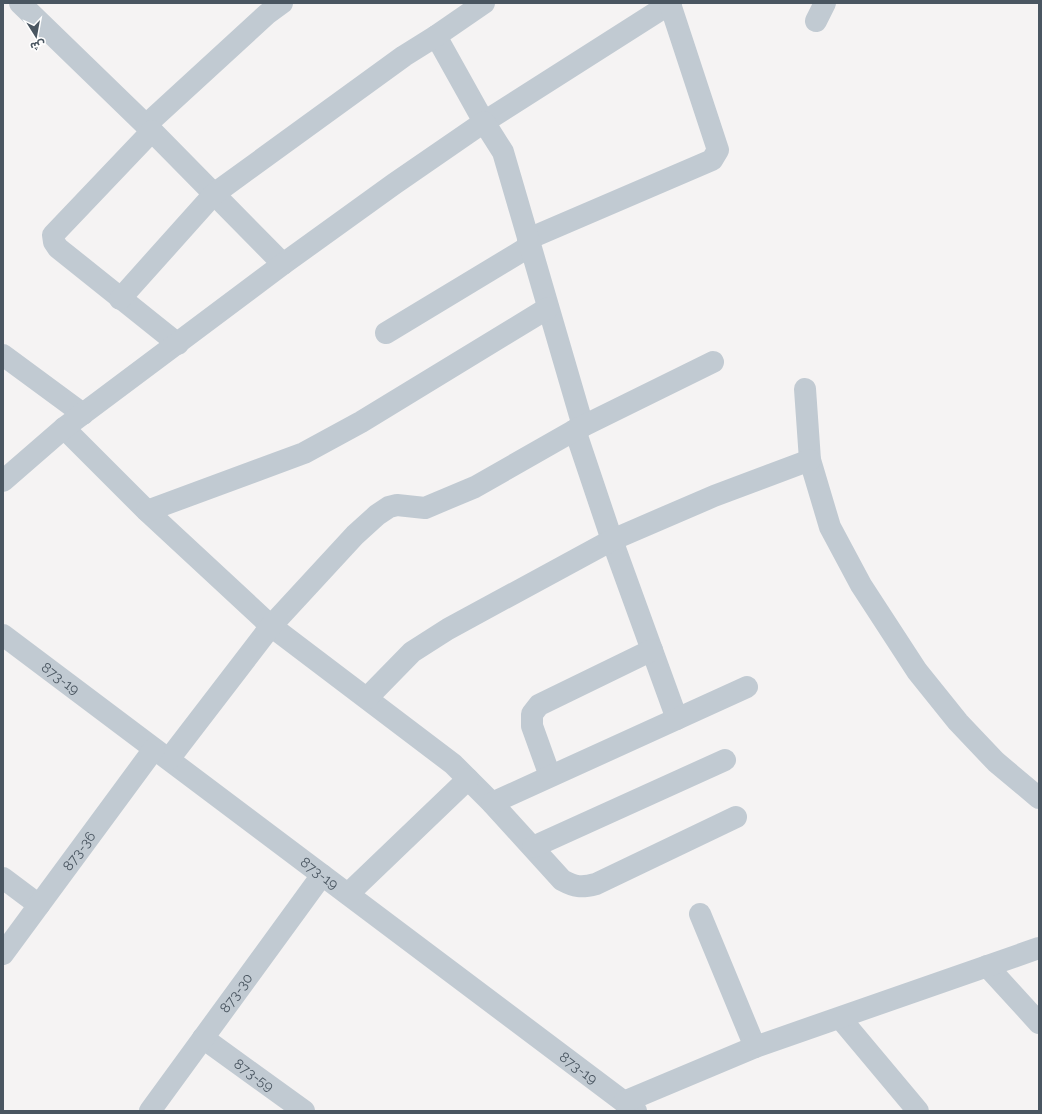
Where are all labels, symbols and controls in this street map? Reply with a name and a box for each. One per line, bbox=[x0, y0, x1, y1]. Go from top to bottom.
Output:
north arrow bbox=[16, 16, 56, 56]
text: ش bbox=[29, 38, 46, 53]
street label: 873-19 bbox=[38, 659, 83, 698]
street label: 873-36 bbox=[59, 828, 99, 874]
street label: 873-19 bbox=[297, 854, 342, 892]
street label: 873-30 bbox=[216, 970, 256, 1016]
street label: 873-19 bbox=[556, 1048, 601, 1087]
street label: 873-59 bbox=[231, 1055, 277, 1095]

